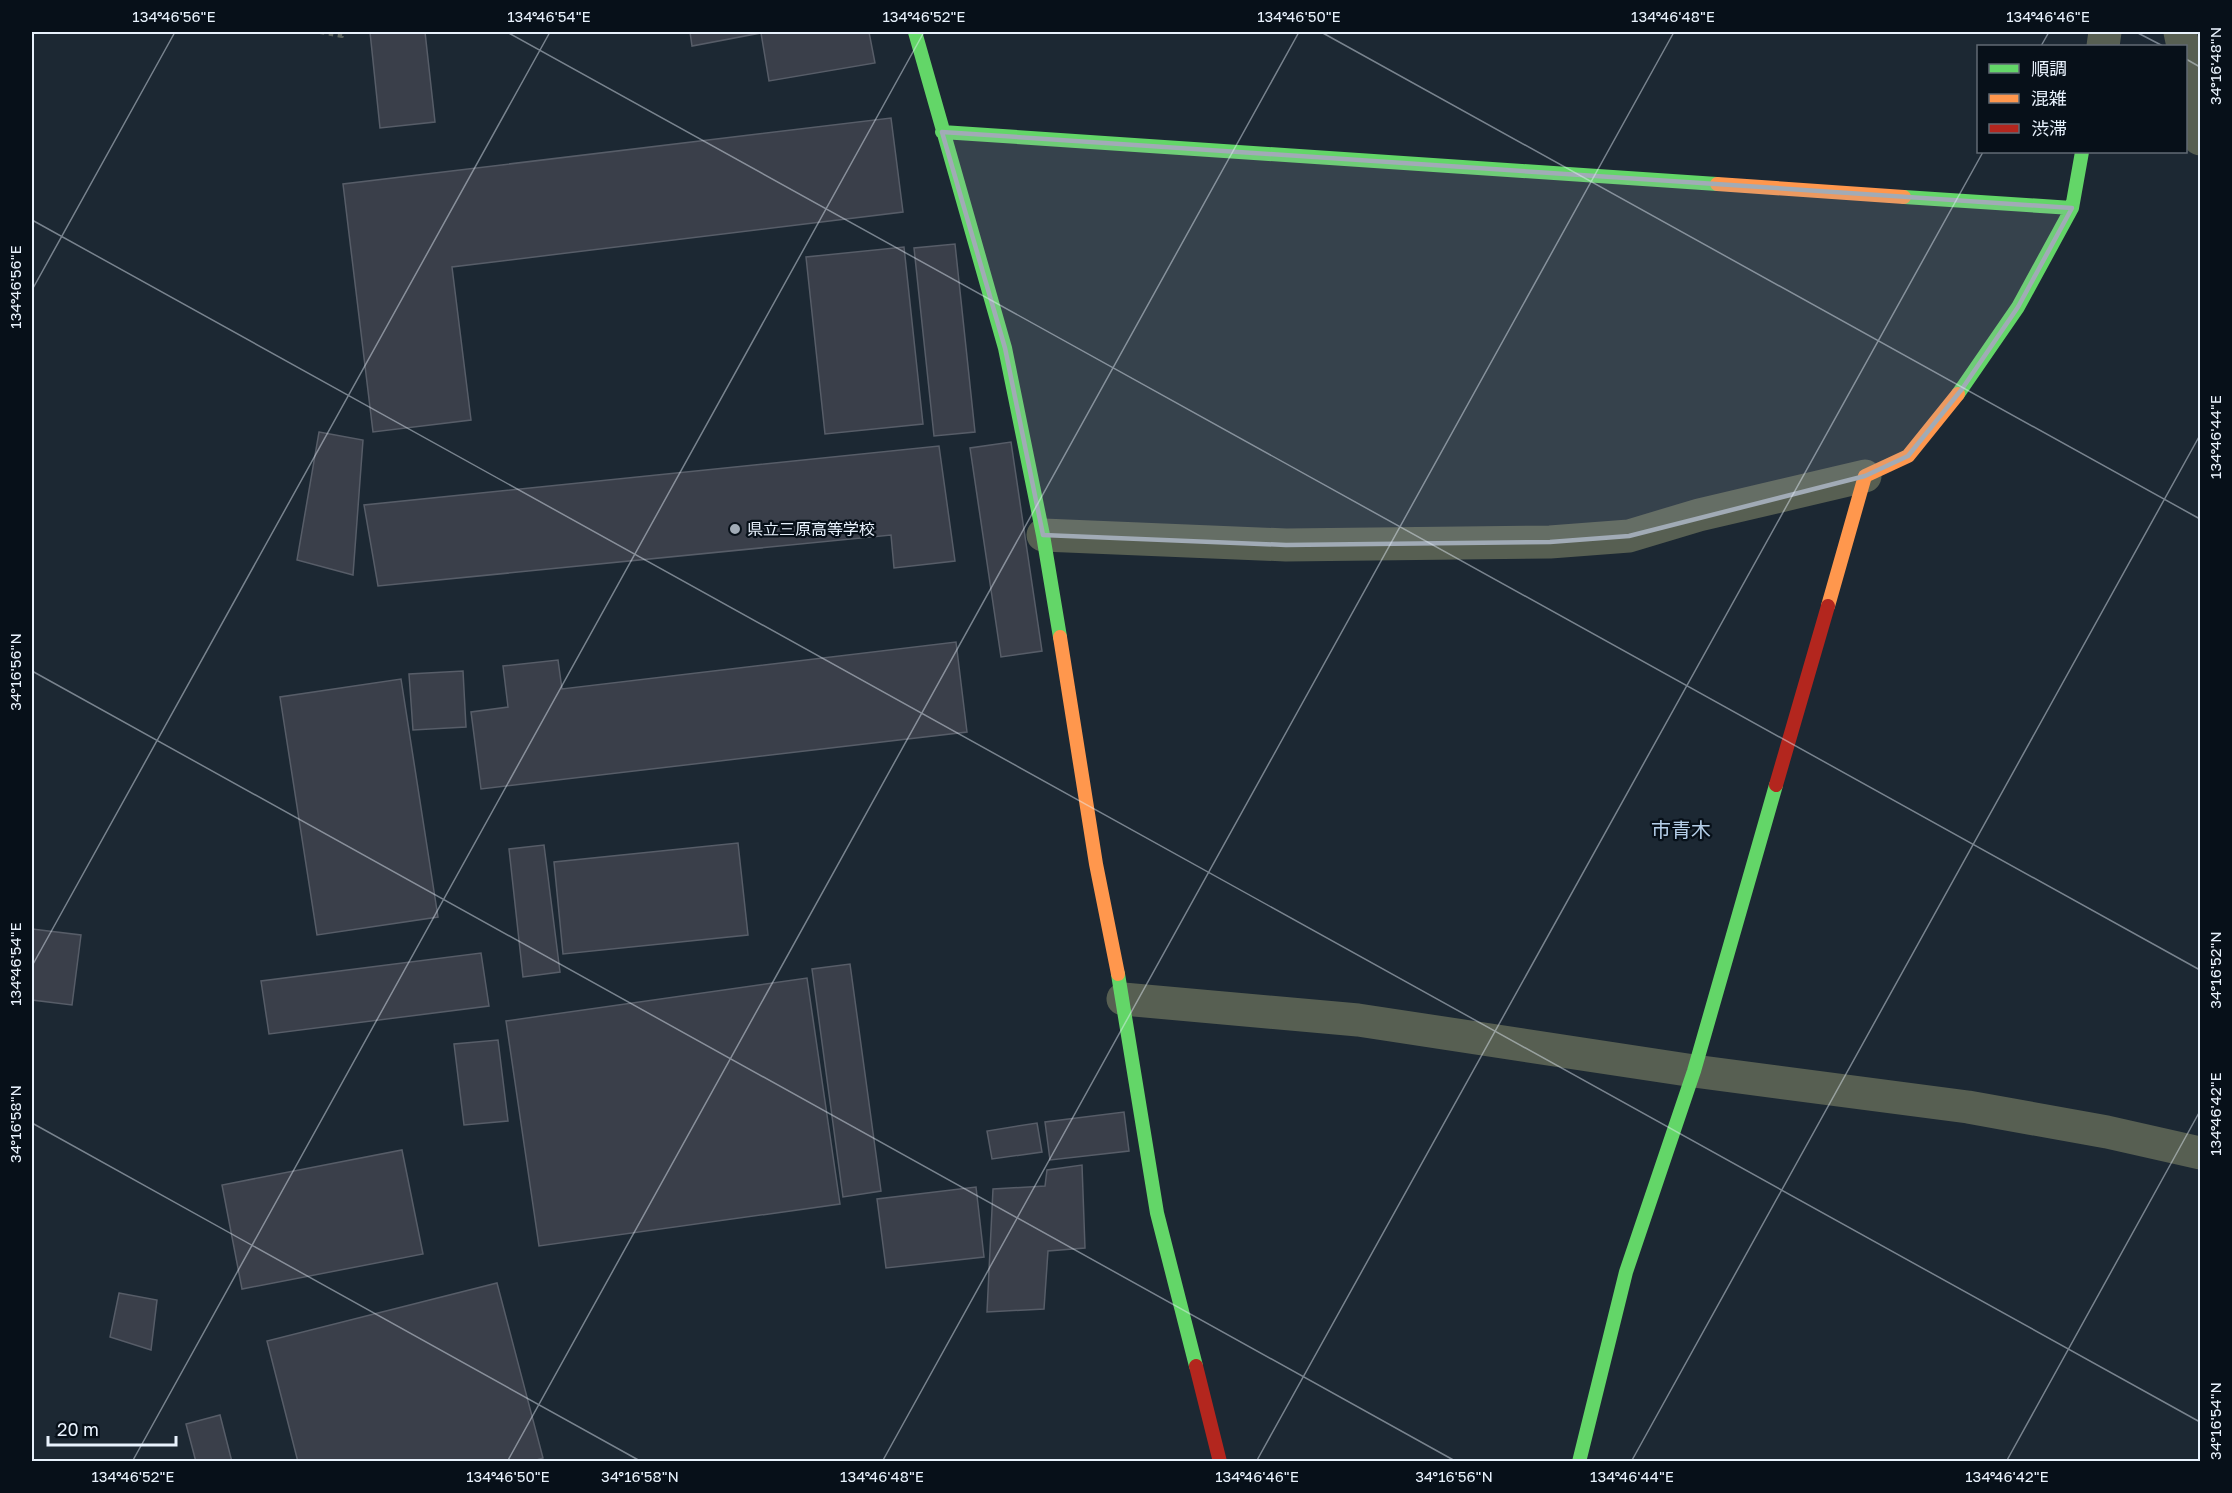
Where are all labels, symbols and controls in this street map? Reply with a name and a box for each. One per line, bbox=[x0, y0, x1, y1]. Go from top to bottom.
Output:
text: 134°46'56"E bbox=[132, 7, 216, 25]
text: 134°46'54"E bbox=[507, 7, 591, 25]
text: 134°46'52"E bbox=[883, 7, 965, 25]
text: 134°46'50"E bbox=[1257, 7, 1341, 25]
text: 134°46'48"E bbox=[1631, 7, 1715, 25]
text: 134°46'46"E bbox=[2006, 7, 2090, 25]
text: 34°16'48"N bbox=[2206, 27, 2224, 105]
legend bbox=[1977, 45, 2187, 153]
text: 順調 bbox=[2031, 57, 2067, 79]
text: 混雑 bbox=[2031, 87, 2067, 109]
text: 渋滞 bbox=[2031, 117, 2067, 139]
text: 134°46'56"E bbox=[6, 245, 24, 329]
text: 134°46'44"E bbox=[2206, 395, 2224, 479]
place label: 県立三原高等学校 bbox=[747, 519, 875, 539]
marker: 県立三原高等学校 bbox=[728, 522, 742, 536]
text: 34°16'56"N bbox=[6, 633, 24, 711]
district label: 市青木 bbox=[1651, 817, 1711, 841]
text: 134°46'54"E bbox=[6, 922, 24, 1006]
text: 34°16'52"N bbox=[2206, 931, 2224, 1009]
text: 134°46'42"E bbox=[2206, 1072, 2224, 1156]
text: 34°16'58"N bbox=[6, 1085, 24, 1163]
text: 34°16'54"N bbox=[2206, 1382, 2224, 1460]
scale bar bbox=[48, 1409, 176, 1447]
text: 20 m bbox=[57, 1418, 99, 1440]
text: 134°46'52"E bbox=[92, 1467, 174, 1485]
text: 134°46'50"E bbox=[466, 1467, 550, 1485]
text: 34°16'58"N bbox=[601, 1467, 679, 1485]
text: 134°46'48"E bbox=[840, 1467, 924, 1485]
text: 134°46'46"E bbox=[1215, 1467, 1299, 1485]
text: 34°16'56"N bbox=[1415, 1467, 1493, 1485]
text: 134°46'44"E bbox=[1590, 1467, 1674, 1485]
text: 134°46'42"E bbox=[1965, 1467, 2049, 1485]

